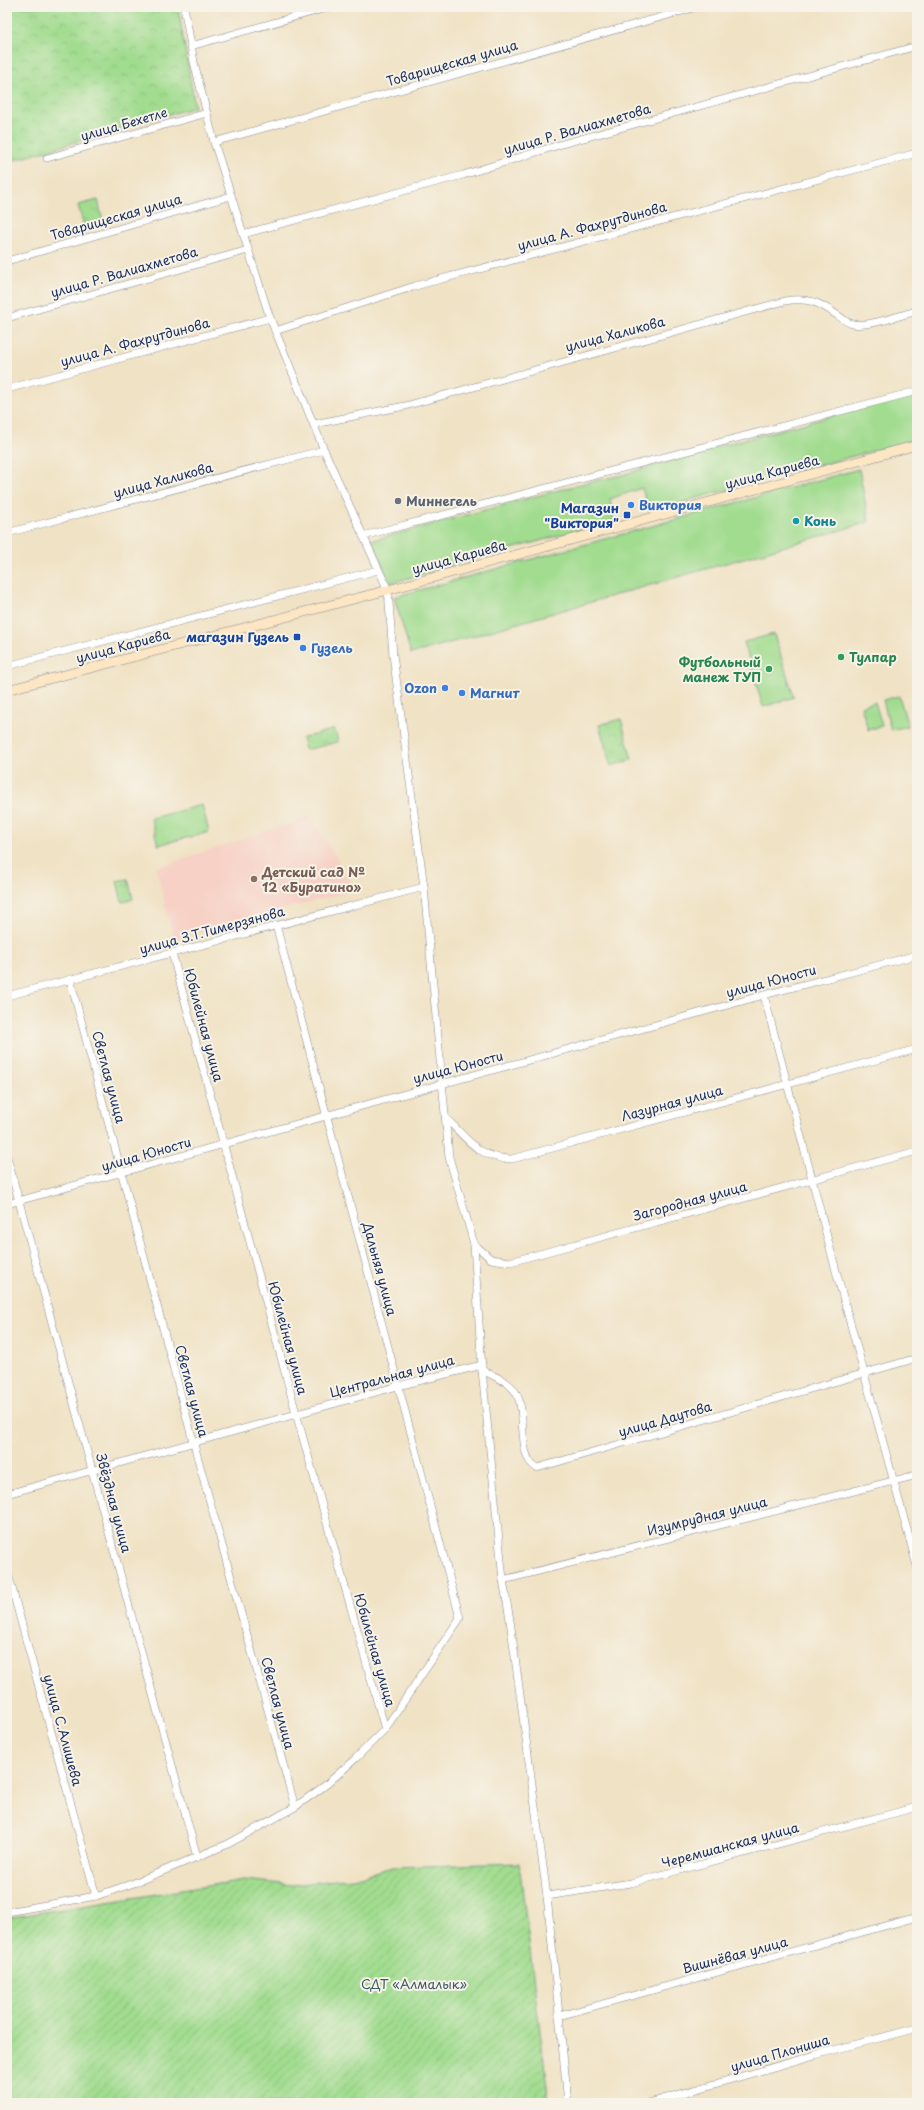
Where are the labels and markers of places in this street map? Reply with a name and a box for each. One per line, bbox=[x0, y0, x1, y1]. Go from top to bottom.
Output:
place label: Миннегель bbox=[406, 491, 477, 510]
place label: Виктория bbox=[639, 495, 702, 514]
marker: Миннегель bbox=[393, 496, 403, 506]
place label: Магазин "Виктория" bbox=[544, 498, 619, 532]
marker: Виктория bbox=[626, 500, 636, 510]
marker: Магазин "Виктория" bbox=[622, 510, 632, 520]
place label: Конь bbox=[804, 511, 836, 530]
marker: Конь bbox=[791, 516, 801, 526]
place label: магазин Гузель bbox=[186, 627, 289, 646]
marker: магазин Гузель bbox=[292, 632, 302, 642]
place label: Гузель bbox=[311, 638, 353, 657]
marker: Гузель bbox=[298, 643, 308, 653]
place label: Тулпар bbox=[849, 647, 897, 666]
place label: Футбольный манеж ТУП bbox=[679, 652, 761, 686]
marker: Тулпар bbox=[836, 652, 846, 662]
marker: Футбольный манеж ТУП bbox=[764, 664, 774, 674]
place label: Ozon bbox=[404, 678, 437, 697]
marker: Ozon bbox=[440, 683, 450, 693]
place label: Магнит bbox=[470, 683, 521, 702]
marker: Магнит bbox=[457, 688, 467, 698]
place label: Детский сад № 12 «Буратино» bbox=[261, 862, 365, 896]
marker: Детский сад № 12 «Буратино» bbox=[249, 874, 259, 884]

